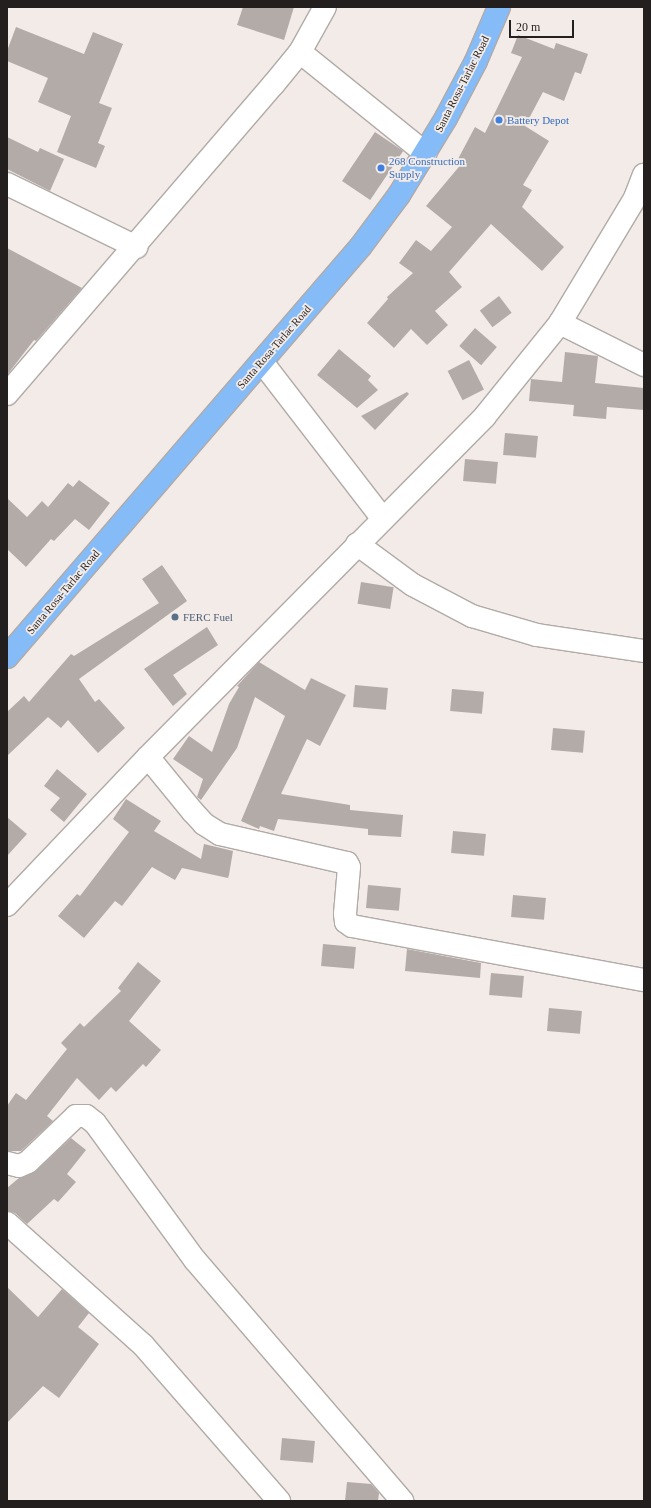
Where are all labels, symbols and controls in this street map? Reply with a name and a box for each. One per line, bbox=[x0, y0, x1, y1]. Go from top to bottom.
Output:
scale bar bbox=[511, 12, 576, 38]
text: 20 m bbox=[516, 20, 540, 34]
street label: Santa Rosa-Tarlac Road bbox=[432, 34, 492, 134]
place label: Battery Depot bbox=[507, 113, 569, 127]
marker: Battery Depot bbox=[494, 115, 504, 125]
place label: 268 Construction Supply bbox=[389, 155, 465, 181]
marker: 268 Construction Supply bbox=[376, 163, 386, 173]
street label: Santa Rosa-Tarlac Road bbox=[234, 303, 314, 391]
street label: Santa Rosa-Tarlac Road bbox=[24, 547, 102, 637]
place label: FERC Fuel bbox=[183, 610, 233, 624]
marker: FERC Fuel bbox=[170, 612, 180, 622]

